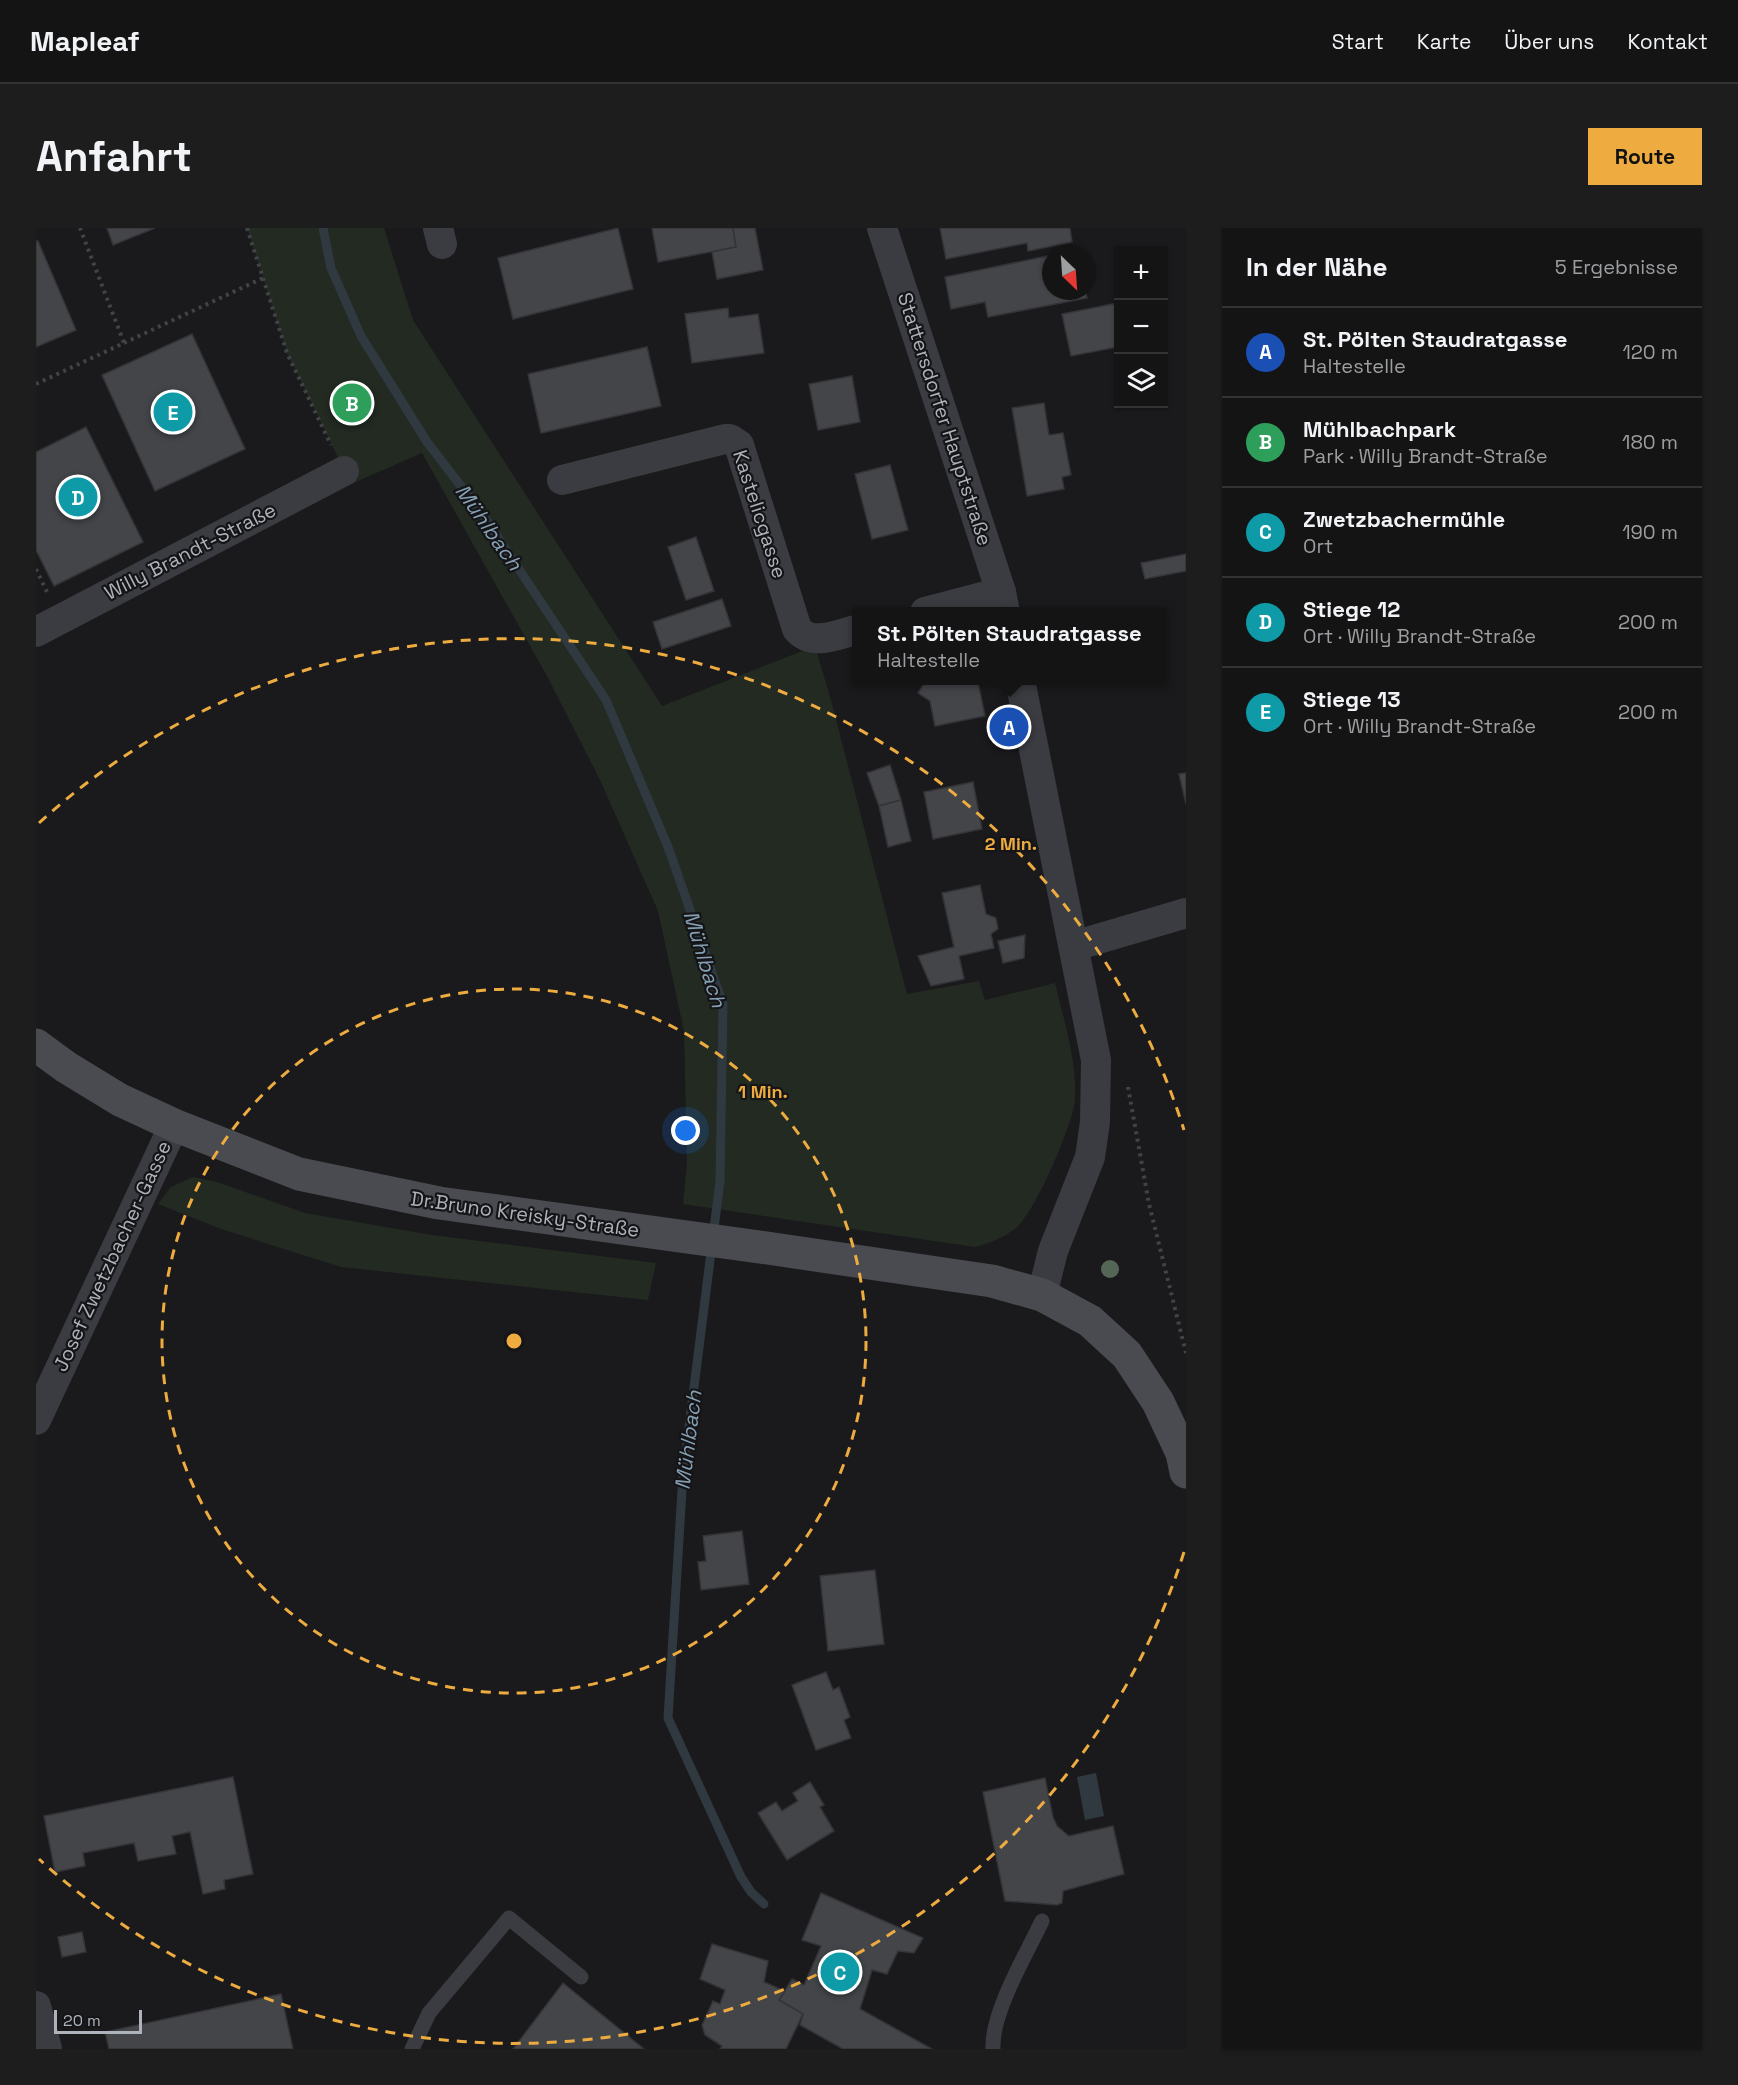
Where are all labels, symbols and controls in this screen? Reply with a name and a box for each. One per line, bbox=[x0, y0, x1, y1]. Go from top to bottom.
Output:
text: Mapleaf bbox=[30, 23, 140, 59]
text: Start bbox=[1332, 28, 1384, 55]
text: Karte bbox=[1417, 28, 1471, 55]
text: Über uns bbox=[1504, 28, 1594, 55]
text: Kontakt bbox=[1627, 28, 1708, 55]
button: Route bbox=[1588, 128, 1702, 185]
text: Anfahrt bbox=[36, 130, 192, 183]
north arrow bbox=[1042, 246, 1096, 300]
map controls bbox=[1114, 246, 1168, 408]
button: + bbox=[1114, 246, 1168, 300]
text: In der Nähe bbox=[1246, 250, 1387, 284]
text: 5 Ergebnisse bbox=[1555, 254, 1678, 280]
street label: Stattersdorfer Hauptstraße bbox=[892, 289, 998, 549]
button: − bbox=[1114, 300, 1168, 354]
text: St. Pölten Staudratgasse bbox=[1303, 325, 1567, 353]
text: A bbox=[1259, 339, 1272, 365]
text: 120 m bbox=[1622, 339, 1678, 365]
text: Haltestelle bbox=[1303, 353, 1406, 379]
button: layers bbox=[1114, 354, 1168, 408]
pin: B bbox=[332, 380, 372, 426]
pin: E bbox=[154, 390, 192, 435]
text: Mühlbachpark bbox=[1303, 415, 1456, 443]
text: B bbox=[1259, 429, 1272, 455]
text: 180 m bbox=[1622, 429, 1678, 455]
text: Park · Willy Brandt-Straße bbox=[1303, 443, 1548, 469]
street label: Kastelicgasse bbox=[727, 446, 793, 582]
pin: D bbox=[58, 474, 98, 520]
water label: Mühlbach bbox=[449, 478, 529, 577]
street label: Willy Brandt-Straße bbox=[100, 496, 280, 606]
text: Zwetzbachermühle bbox=[1303, 505, 1505, 533]
text: C bbox=[1259, 519, 1272, 545]
text: 190 m bbox=[1622, 519, 1678, 545]
text: Ort bbox=[1303, 533, 1333, 559]
text: Stiege 12 bbox=[1303, 595, 1400, 623]
popup bbox=[852, 607, 1167, 685]
text: D bbox=[1259, 609, 1272, 635]
text: 200 m bbox=[1618, 609, 1678, 635]
text: St. Pölten Staudratgasse bbox=[877, 619, 1142, 647]
text: Ort · Willy Brandt-Straße bbox=[1303, 623, 1536, 649]
text: Haltestelle bbox=[877, 647, 980, 673]
text: Stiege 13 bbox=[1303, 685, 1401, 713]
text: E bbox=[1260, 699, 1271, 725]
text: 200 m bbox=[1618, 699, 1678, 725]
pin: A bbox=[990, 704, 1028, 750]
text: Ort · Willy Brandt-Straße bbox=[1303, 713, 1536, 739]
text: 2 Min. bbox=[985, 832, 1037, 855]
water label: Mühlbach bbox=[678, 907, 733, 1012]
text: 1 Min. bbox=[738, 1080, 788, 1103]
your location bbox=[671, 1116, 700, 1145]
street label: Josef Zwetzbacher-Gasse bbox=[47, 1136, 177, 1376]
street label: Dr.Bruno Kreisky-Straße bbox=[409, 1185, 641, 1243]
centre of rings bbox=[504, 1331, 524, 1351]
water label: Mühlbach bbox=[669, 1388, 708, 1491]
pin: C bbox=[820, 1950, 860, 1994]
scale bar bbox=[54, 2007, 142, 2034]
text: 20 m bbox=[63, 2010, 101, 2031]

